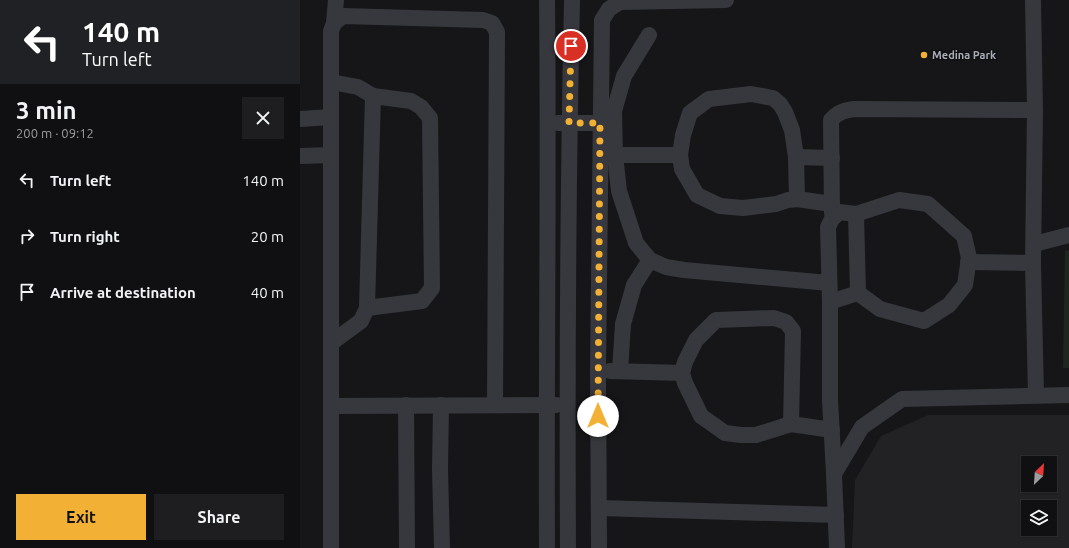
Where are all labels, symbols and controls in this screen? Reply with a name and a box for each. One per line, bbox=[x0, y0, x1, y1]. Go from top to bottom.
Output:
icon: left bbox=[16, 16, 68, 68]
text: 140 m bbox=[82, 16, 160, 47]
pin bbox=[554, 29, 588, 63]
icon: arrive bbox=[560, 35, 582, 57]
text: Turn left bbox=[82, 49, 152, 69]
place label: Medina Park bbox=[932, 49, 997, 61]
marker: Medina Park bbox=[919, 50, 929, 60]
text: 3 min bbox=[16, 97, 77, 124]
button: close bbox=[242, 97, 284, 139]
text: 200 m · 09:12 bbox=[16, 126, 94, 140]
icon: left bbox=[16, 169, 38, 191]
text: Turn left bbox=[50, 172, 111, 189]
text: 140 m bbox=[242, 172, 284, 189]
icon: right bbox=[16, 225, 38, 247]
text: Turn right bbox=[50, 228, 120, 245]
text: 20 m bbox=[251, 228, 284, 245]
icon: arrive bbox=[16, 281, 38, 303]
text: Arrive at destination bbox=[50, 284, 196, 301]
text: 40 m bbox=[251, 284, 284, 301]
position arrow bbox=[577, 395, 619, 437]
north arrow bbox=[1021, 456, 1057, 492]
map controls bbox=[1021, 456, 1057, 536]
button: Exit bbox=[16, 494, 146, 540]
button: Share bbox=[154, 494, 284, 540]
button: layers bbox=[1021, 500, 1057, 536]

